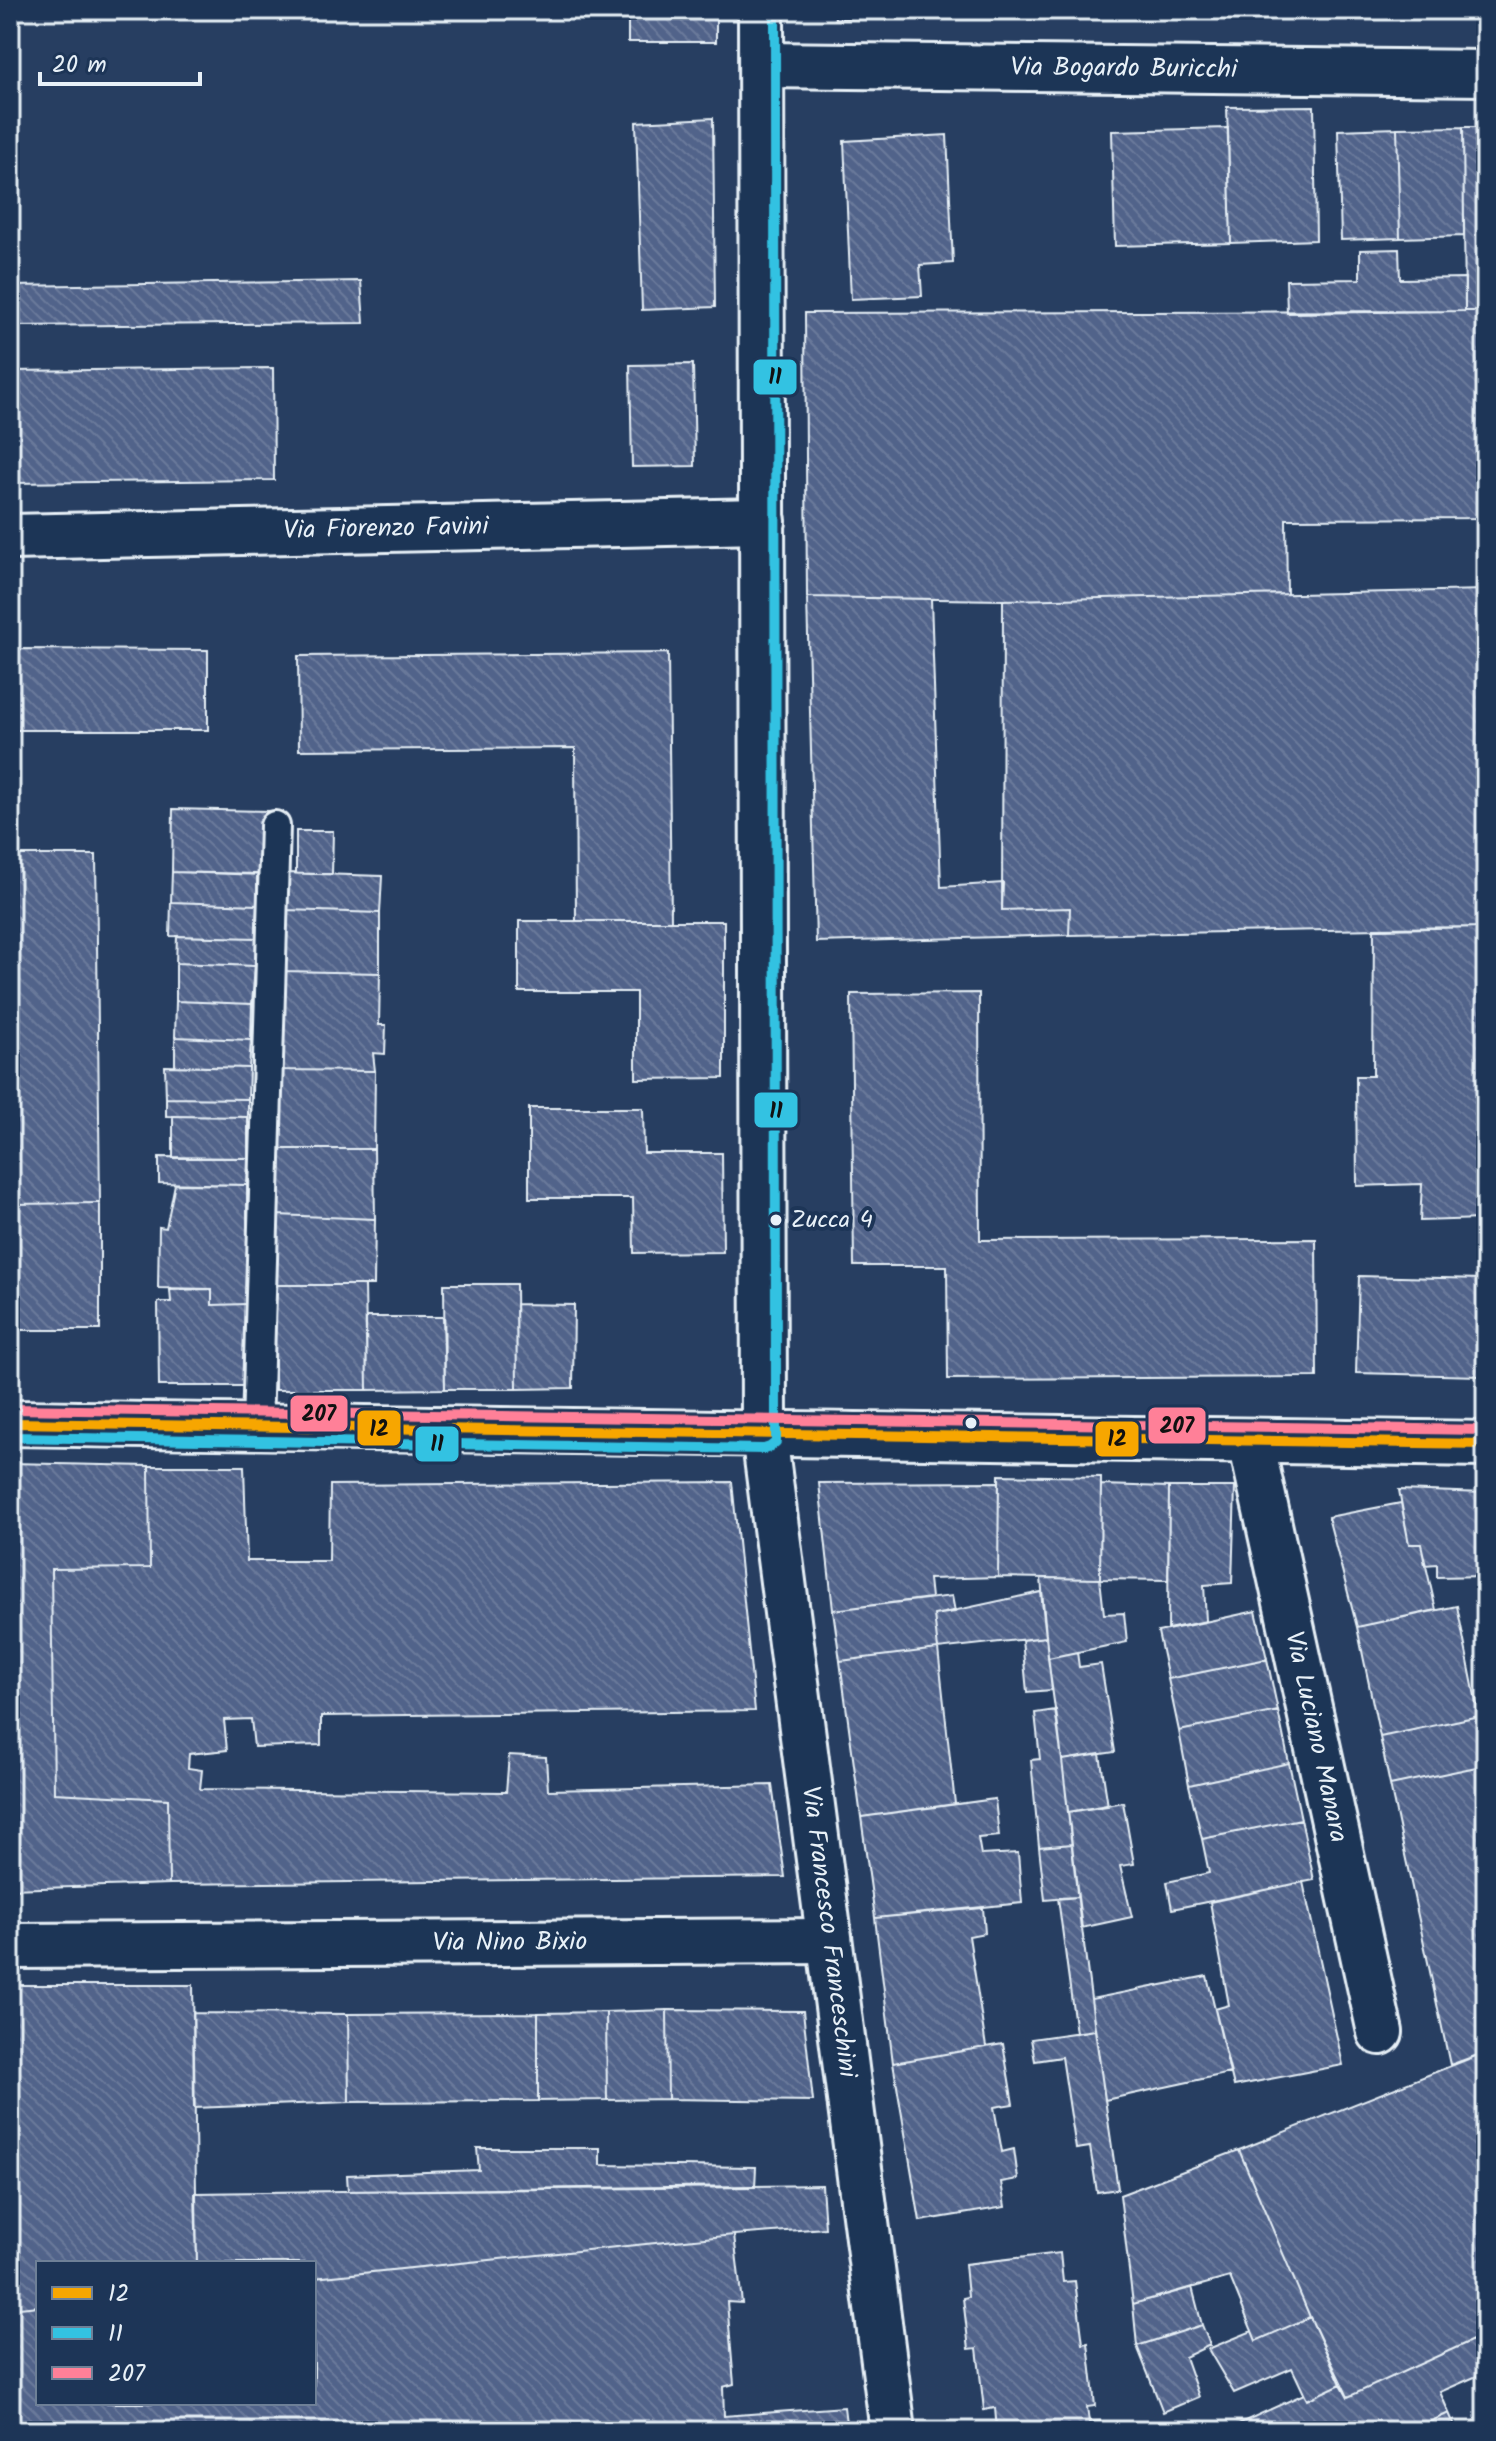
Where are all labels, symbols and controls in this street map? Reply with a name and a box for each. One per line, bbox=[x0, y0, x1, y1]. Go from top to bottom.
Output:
scale bar bbox=[40, 36, 200, 86]
text: 20 m bbox=[52, 46, 107, 85]
street label: Via Bogardo Buricchi bbox=[1010, 47, 1239, 91]
line badge: 11 bbox=[752, 358, 798, 396]
text: 11 bbox=[768, 361, 782, 396]
street label: Via Fiorenzo Favini bbox=[283, 506, 491, 552]
line badge: 11 bbox=[753, 1091, 799, 1129]
text: 11 bbox=[769, 1095, 783, 1130]
place label: Zucca 4 bbox=[791, 1201, 873, 1240]
marker: Zucca 4 bbox=[768, 1212, 784, 1228]
line badge: 207 bbox=[289, 1394, 349, 1433]
text: 207 bbox=[302, 1398, 337, 1433]
line badge: 207 bbox=[1147, 1406, 1207, 1445]
line badge: 12 bbox=[356, 1409, 402, 1447]
text: 207 bbox=[1160, 1410, 1195, 1445]
text: 12 bbox=[369, 1413, 389, 1448]
unlabelled marker bbox=[963, 1415, 979, 1431]
line badge: 12 bbox=[1094, 1420, 1140, 1458]
text: 12 bbox=[1107, 1423, 1127, 1458]
line badge: 11 bbox=[414, 1425, 460, 1463]
text: 11 bbox=[430, 1428, 444, 1463]
street label: Via Luciano Manara bbox=[1272, 1627, 1359, 1847]
street label: Via Francesco Franceschini bbox=[789, 1784, 868, 2082]
street label: Via Nino Bixio bbox=[433, 1921, 587, 1964]
legend bbox=[36, 2261, 316, 2405]
text: 12 bbox=[108, 2275, 129, 2314]
text: 11 bbox=[108, 2315, 123, 2354]
text: 207 bbox=[108, 2355, 146, 2394]

